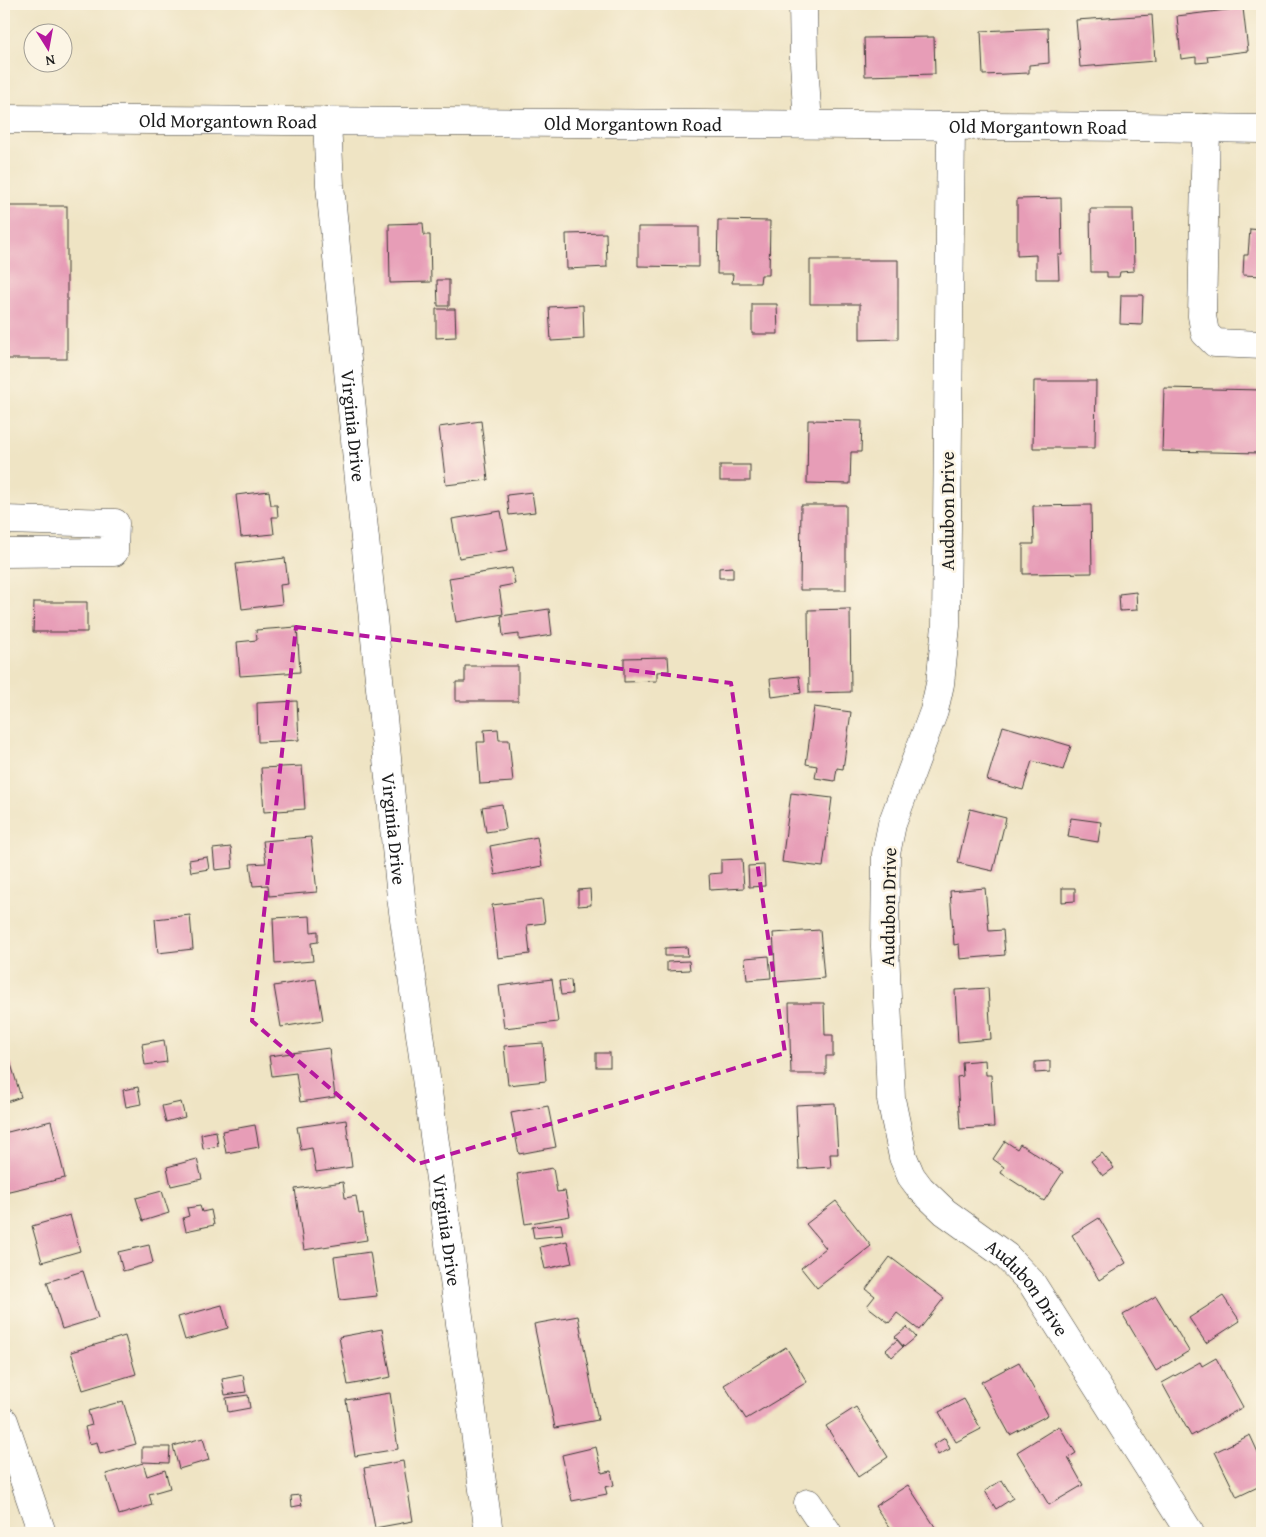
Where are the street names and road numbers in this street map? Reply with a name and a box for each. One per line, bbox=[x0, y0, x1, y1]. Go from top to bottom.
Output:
street label: Old Morgantown Road bbox=[139, 106, 318, 135]
street label: Old Morgantown Road bbox=[544, 109, 723, 138]
street label: Old Morgantown Road bbox=[949, 112, 1128, 141]
street label: Virginia Drive bbox=[334, 368, 373, 483]
street label: Audubon Drive bbox=[933, 451, 961, 571]
street label: Virginia Drive bbox=[375, 771, 414, 886]
street label: Audubon Drive bbox=[873, 847, 903, 967]
street label: Virginia Drive bbox=[426, 1173, 469, 1288]
street label: Audubon Drive bbox=[980, 1232, 1076, 1342]

